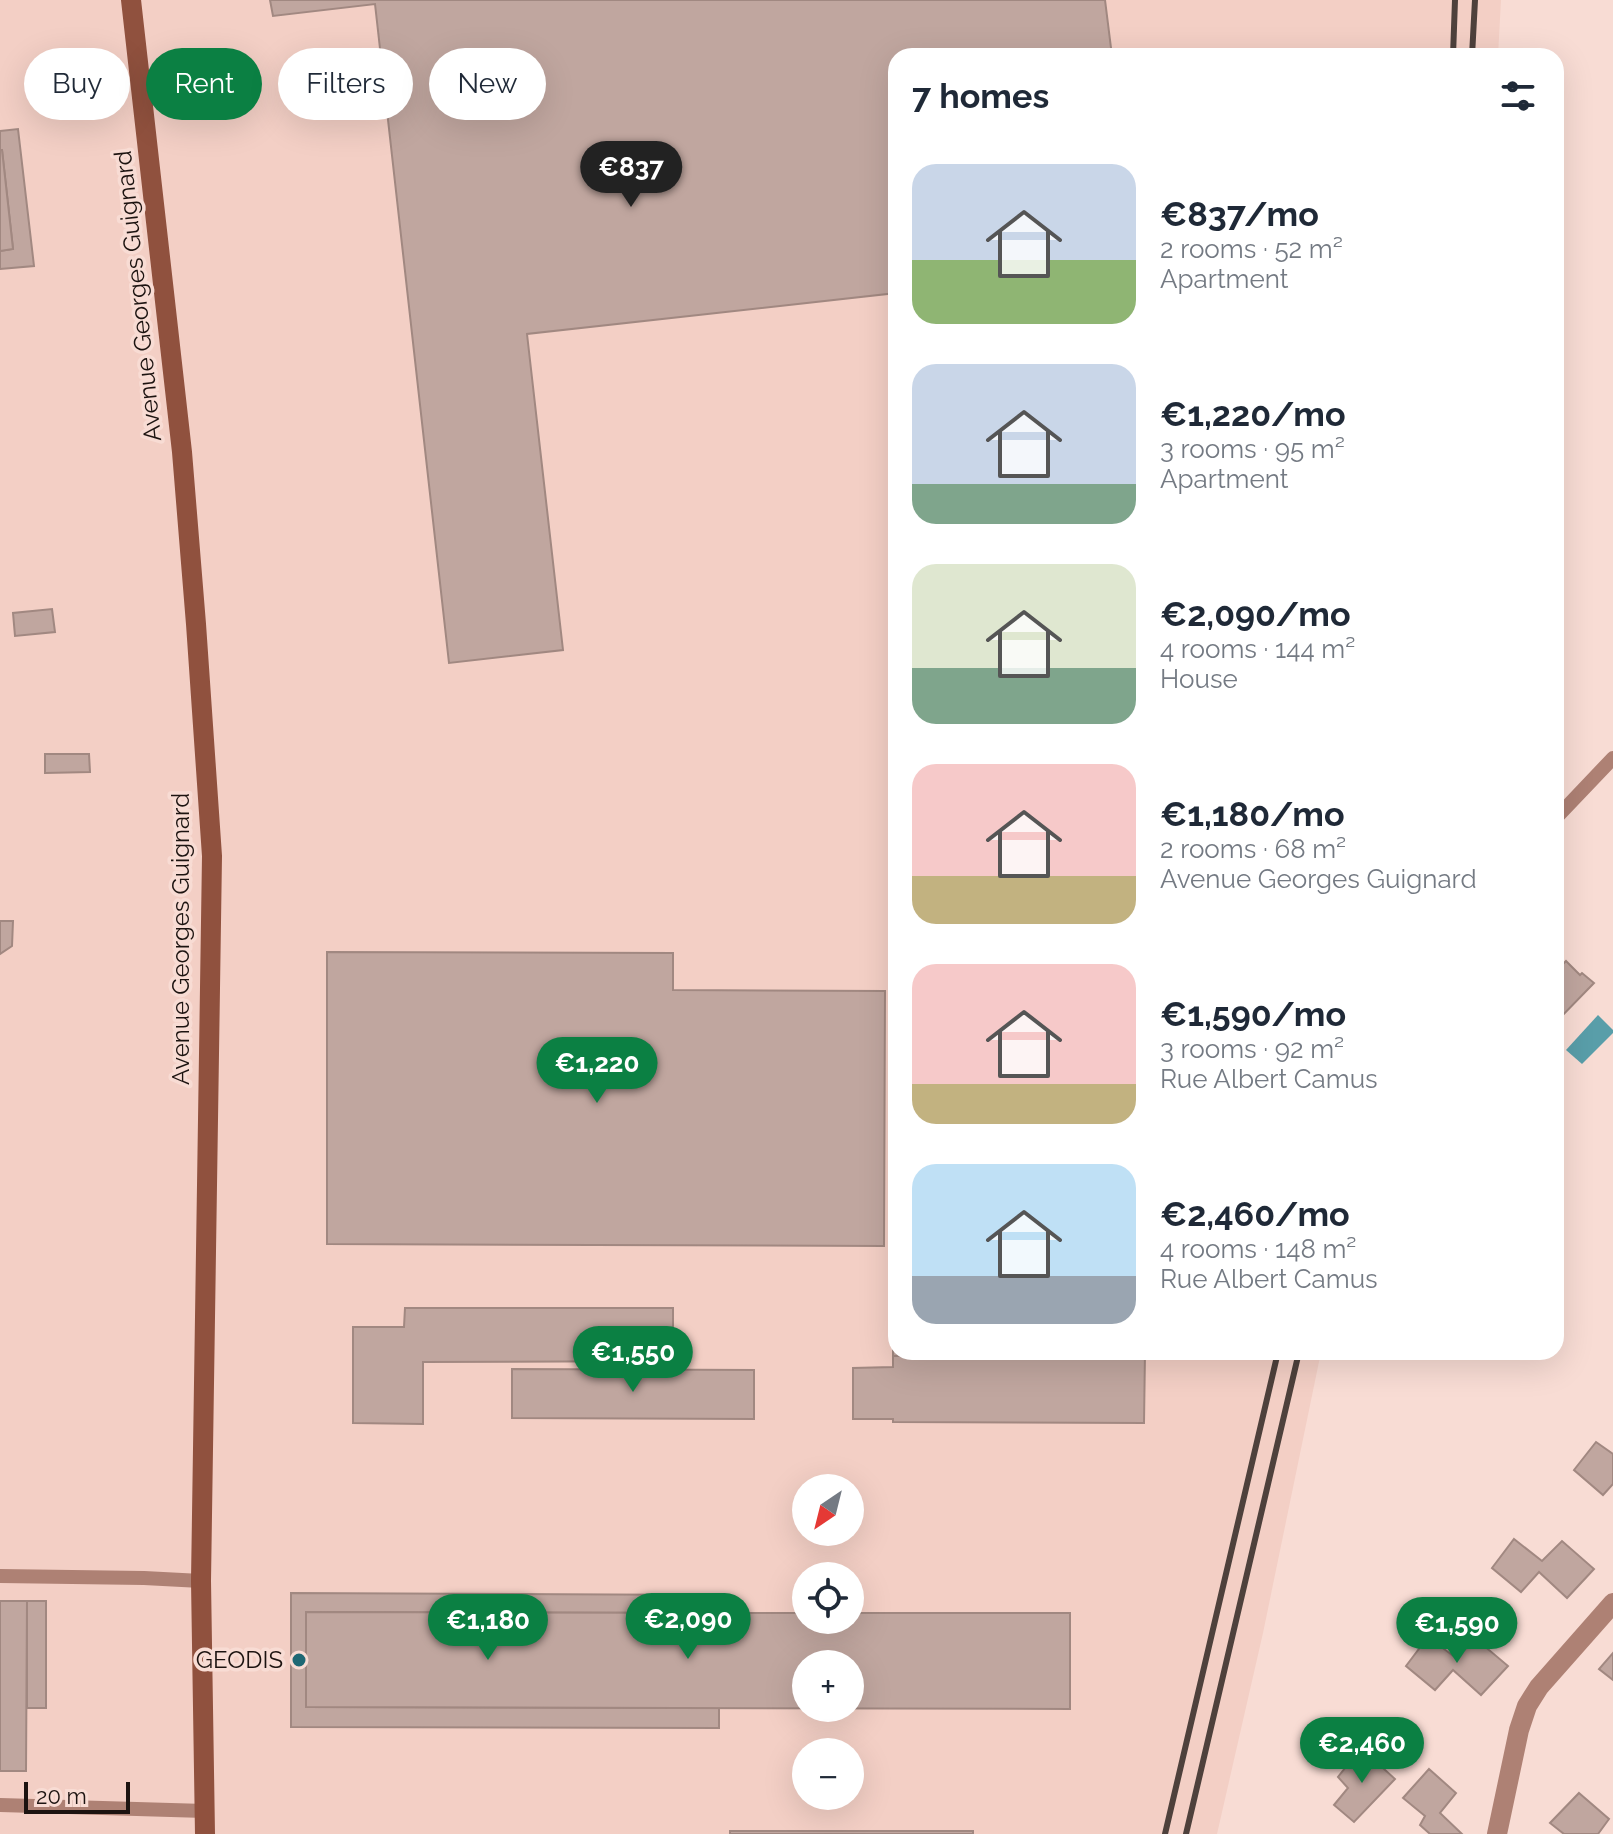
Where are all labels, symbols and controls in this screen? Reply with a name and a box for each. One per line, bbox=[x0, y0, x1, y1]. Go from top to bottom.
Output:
chip: Buy bbox=[24, 48, 130, 120]
chip: Rent bbox=[146, 48, 262, 120]
chip: Filters bbox=[278, 48, 413, 120]
chip: New bbox=[429, 48, 546, 120]
icon: filters bbox=[1496, 74, 1540, 118]
text: 7 homes bbox=[912, 76, 1049, 116]
pin: €837 bbox=[584, 141, 678, 209]
street label: Avenue Georges Guignard bbox=[108, 149, 167, 443]
text: €837 bbox=[598, 152, 664, 182]
text: €837/mo bbox=[1160, 194, 1319, 234]
icon: home bbox=[976, 196, 1072, 292]
text: 2 rooms · 52 m² bbox=[1160, 234, 1343, 264]
text: Apartment bbox=[1160, 264, 1289, 294]
text: €1,220/mo bbox=[1160, 394, 1346, 434]
icon: home bbox=[976, 396, 1072, 492]
text: 3 rooms · 95 m² bbox=[1160, 434, 1345, 464]
text: Apartment bbox=[1160, 464, 1289, 494]
text: €2,090/mo bbox=[1160, 594, 1351, 634]
icon: home bbox=[976, 596, 1072, 692]
text: 4 rooms · 144 m² bbox=[1160, 634, 1355, 664]
text: House bbox=[1160, 664, 1238, 694]
street label: Avenue Georges Guignard bbox=[166, 793, 195, 1085]
text: €1,180/mo bbox=[1160, 794, 1345, 834]
icon: home bbox=[976, 796, 1072, 892]
text: 2 rooms · 68 m² bbox=[1160, 834, 1346, 864]
text: Avenue Georges Guignard bbox=[1160, 864, 1477, 894]
text: €1,590/mo bbox=[1160, 994, 1346, 1034]
icon: home bbox=[976, 996, 1072, 1092]
text: 3 rooms · 92 m² bbox=[1160, 1034, 1344, 1064]
pin: €1,220 bbox=[532, 1037, 662, 1105]
text: €1,220 bbox=[555, 1048, 639, 1078]
text: Rue Albert Camus bbox=[1160, 1064, 1378, 1094]
text: €2,460/mo bbox=[1160, 1194, 1350, 1234]
icon: home bbox=[976, 1196, 1072, 1292]
text: 4 rooms · 148 m² bbox=[1160, 1234, 1356, 1264]
text: Rue Albert Camus bbox=[1160, 1264, 1378, 1294]
pin: €1,550 bbox=[568, 1326, 698, 1394]
text: €1,550 bbox=[591, 1337, 675, 1367]
north arrow bbox=[792, 1474, 864, 1546]
map controls bbox=[792, 1474, 864, 1810]
button: locate bbox=[792, 1562, 864, 1634]
pin: €2,090 bbox=[623, 1593, 753, 1661]
pin: €1,180 bbox=[423, 1594, 553, 1662]
pin: €1,590 bbox=[1392, 1597, 1522, 1665]
text: €2,090 bbox=[644, 1604, 732, 1634]
text: €1,180 bbox=[446, 1605, 530, 1635]
text: €1,590 bbox=[1414, 1608, 1500, 1638]
place label: GEODIS bbox=[196, 1645, 283, 1674]
button: + bbox=[792, 1650, 864, 1722]
marker: GEODIS bbox=[290, 1651, 308, 1669]
pin: €2,460 bbox=[1297, 1717, 1427, 1785]
text: €2,460 bbox=[1318, 1728, 1406, 1758]
button: − bbox=[792, 1738, 864, 1810]
scale bar bbox=[24, 1778, 130, 1814]
text: 20 m bbox=[36, 1783, 87, 1809]

